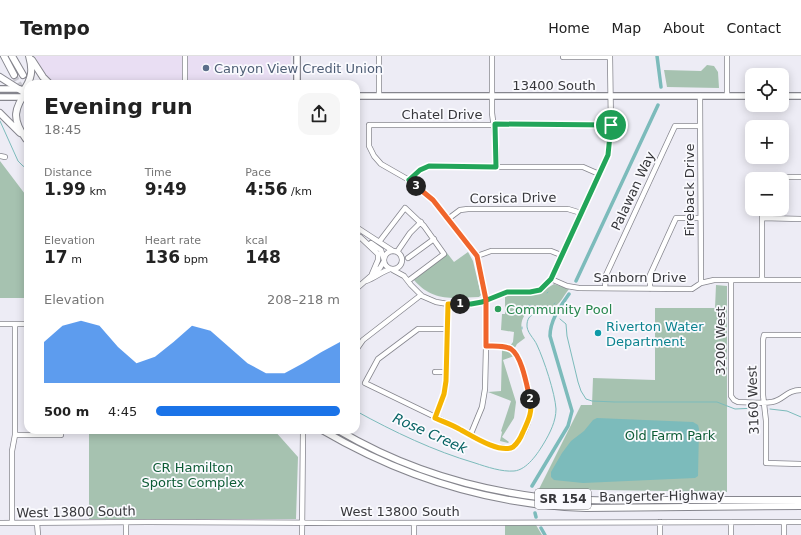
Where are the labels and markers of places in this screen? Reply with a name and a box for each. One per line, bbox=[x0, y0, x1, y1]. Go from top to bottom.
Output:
place label: Canyon View Credit Union bbox=[214, 61, 383, 76]
marker: Canyon View Credit Union bbox=[201, 63, 211, 73]
pin bbox=[594, 108, 628, 142]
pin: 3 bbox=[406, 176, 426, 196]
pin: 1 bbox=[450, 294, 470, 314]
place label: Community Pool bbox=[506, 302, 612, 317]
marker: Community Pool bbox=[493, 304, 503, 314]
place label: Riverton Water Department bbox=[606, 319, 704, 349]
marker: Riverton Water Department bbox=[593, 328, 603, 338]
pin: 2 bbox=[520, 389, 540, 409]

